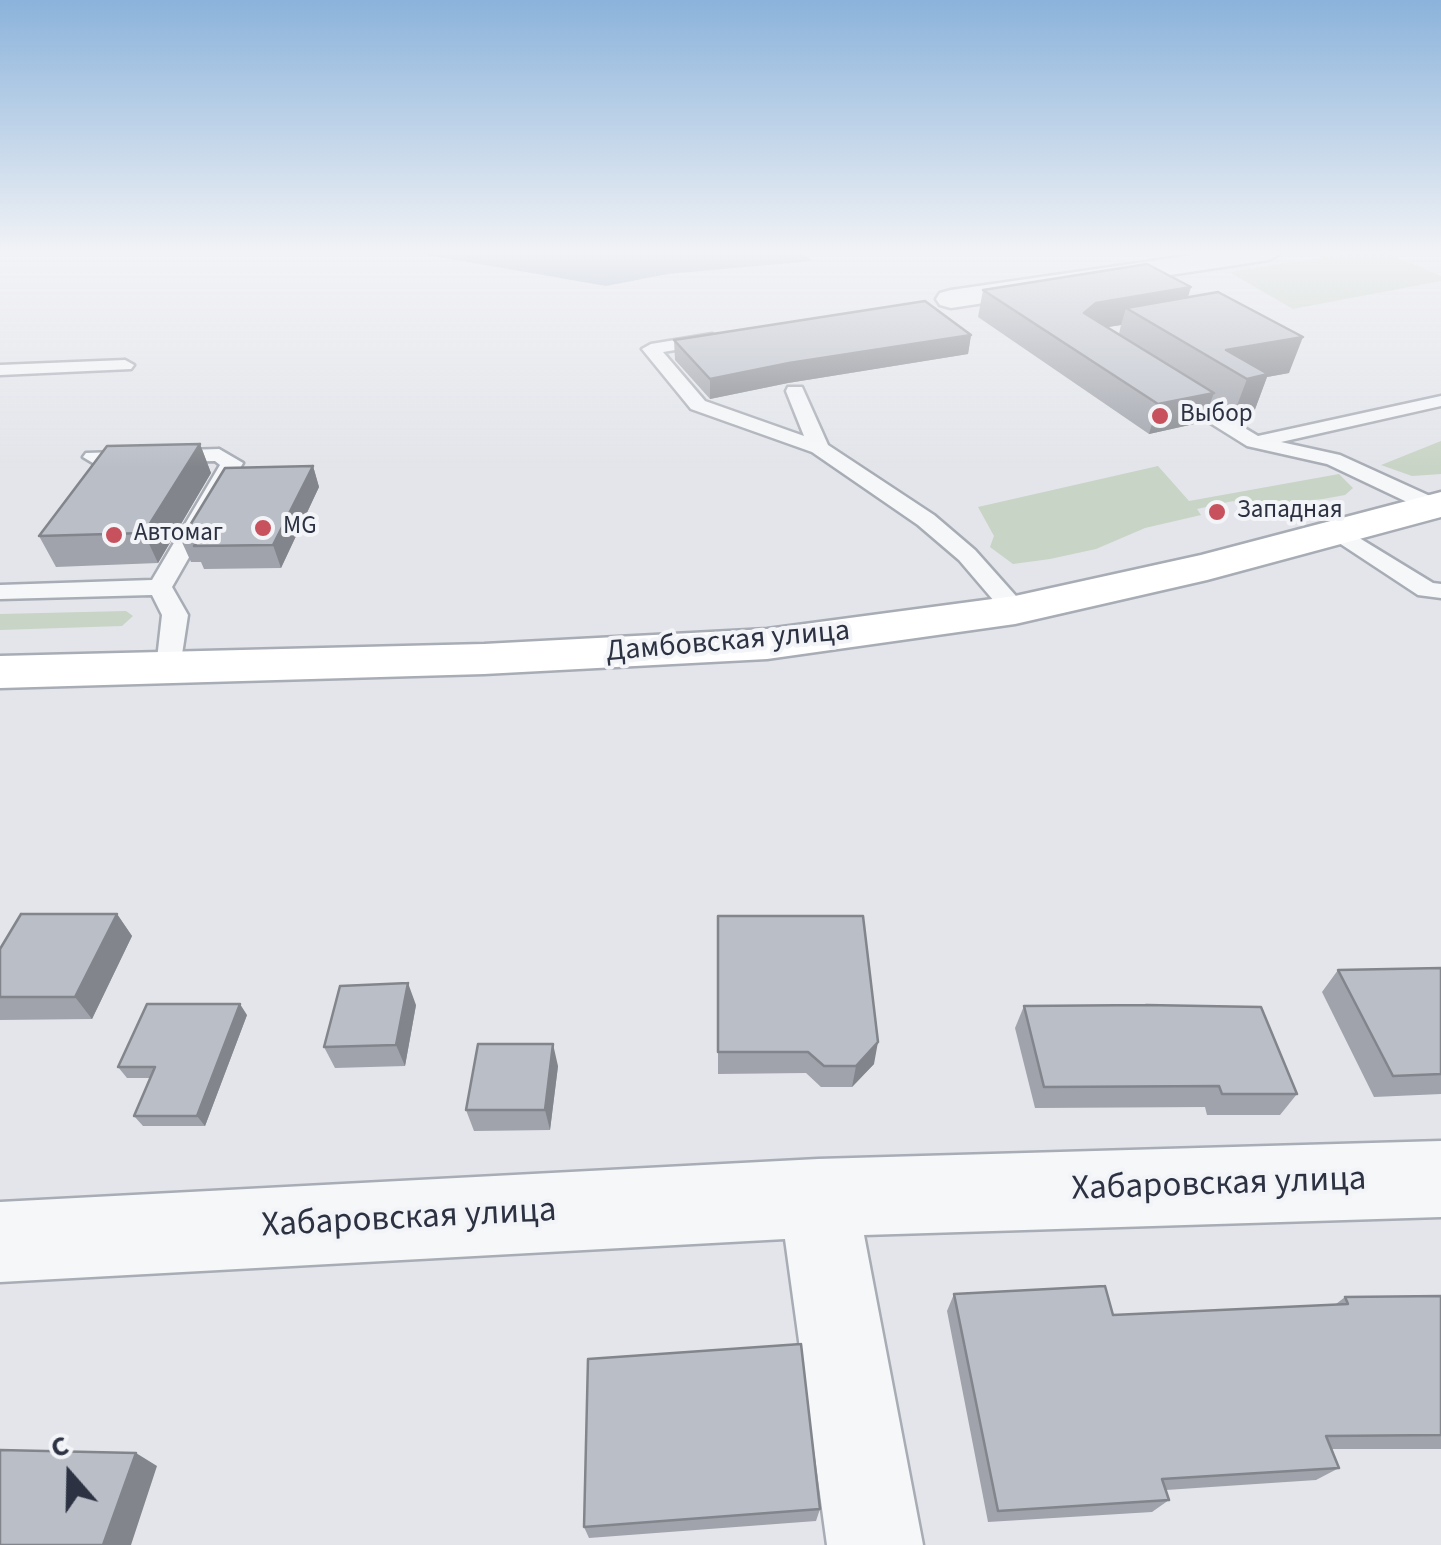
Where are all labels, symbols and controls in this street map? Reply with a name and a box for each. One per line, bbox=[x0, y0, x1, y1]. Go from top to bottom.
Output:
place label: Выбор bbox=[1180, 401, 1253, 431]
marker: Выбор bbox=[1149, 405, 1171, 427]
place label: Западная bbox=[1237, 497, 1343, 527]
marker: Западная bbox=[1206, 501, 1228, 523]
place label: MG bbox=[283, 513, 317, 543]
marker: MG bbox=[252, 517, 274, 539]
place label: Автомаг bbox=[134, 520, 223, 550]
marker: Автомаг bbox=[103, 524, 125, 546]
street label: Дамбовская улица bbox=[605, 614, 851, 672]
street label: Хабаровская улица bbox=[1071, 1160, 1367, 1212]
street label: Хабаровская улица bbox=[261, 1191, 557, 1249]
north arrow bbox=[20, 1425, 120, 1525]
text: С bbox=[45, 1425, 74, 1468]

